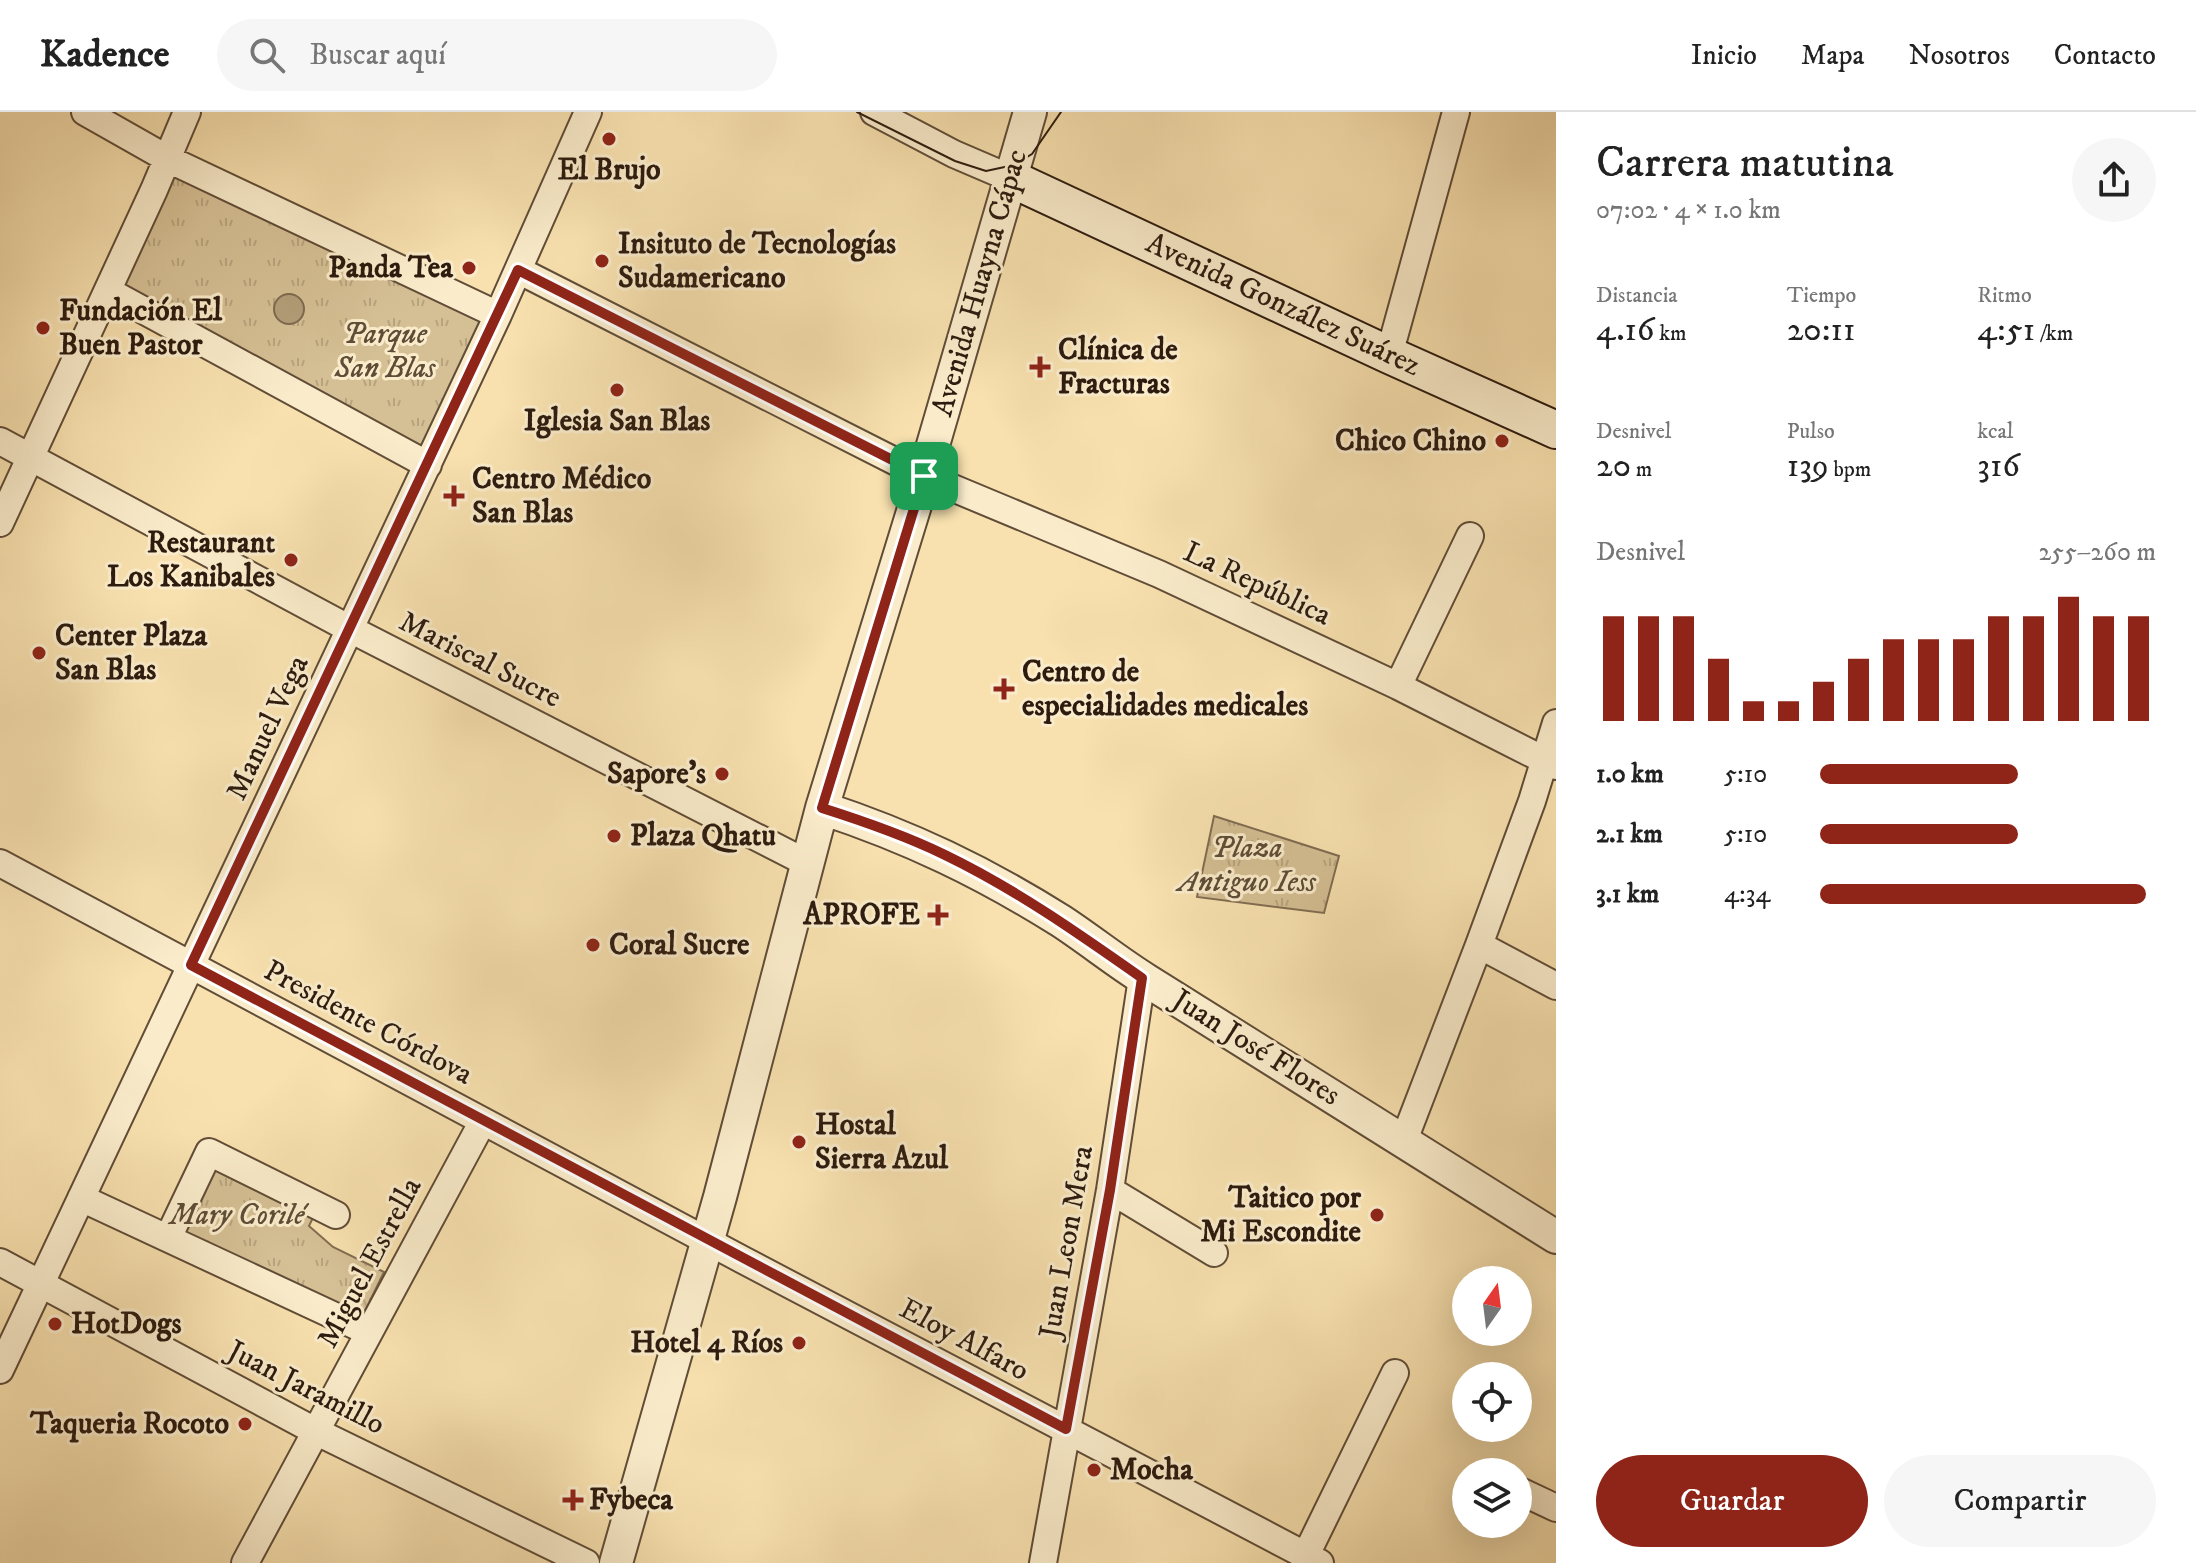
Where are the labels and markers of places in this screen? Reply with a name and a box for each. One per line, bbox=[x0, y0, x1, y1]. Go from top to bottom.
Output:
marker: El Brujo bbox=[600, 130, 618, 148]
place label: El Brujo bbox=[558, 152, 660, 189]
place label: Insituto de Tecnologías Sudamericano bbox=[618, 226, 896, 297]
place label: Panda Tea bbox=[328, 250, 454, 287]
marker: Insituto de Tecnologías Sudamericano bbox=[593, 252, 611, 270]
marker: Panda Tea bbox=[460, 259, 478, 277]
place label: Fundación El Buen Pastor bbox=[59, 293, 223, 364]
marker: Fundación El Buen Pastor bbox=[34, 319, 52, 337]
place label: Clínica de Fracturas bbox=[1058, 332, 1178, 403]
marker: Clínica de Fracturas bbox=[1029, 356, 1051, 378]
marker: Iglesia San Blas bbox=[608, 381, 626, 399]
place label: Iglesia San Blas bbox=[524, 403, 710, 440]
place label: Chico Chino bbox=[1335, 423, 1486, 460]
marker: Chico Chino bbox=[1493, 432, 1511, 450]
pin bbox=[890, 442, 958, 510]
place label: Centro Médico San Blas bbox=[472, 461, 651, 532]
marker: Centro Médico San Blas bbox=[443, 485, 465, 507]
place label: Restaurant Los Kanibales bbox=[107, 525, 275, 596]
marker: Restaurant Los Kanibales bbox=[282, 551, 300, 569]
place label: Center Plaza San Blas bbox=[55, 618, 209, 689]
marker: Center Plaza San Blas bbox=[30, 644, 48, 662]
place label: Centro de especialidades medicales bbox=[1022, 654, 1308, 725]
marker: Centro de especialidades medicales bbox=[993, 678, 1015, 700]
place label: Sapore's bbox=[607, 756, 706, 793]
marker: Sapore's bbox=[713, 765, 731, 783]
place label: Plaza Qhatu bbox=[630, 818, 776, 855]
marker: Plaza Qhatu bbox=[605, 827, 623, 845]
place label: APROFE bbox=[802, 897, 920, 934]
marker: APROFE bbox=[927, 904, 949, 926]
place label: Coral Sucre bbox=[609, 927, 750, 964]
marker: Coral Sucre bbox=[584, 936, 602, 954]
place label: Hostal Sierra Azul bbox=[815, 1107, 949, 1178]
marker: Hostal Sierra Azul bbox=[790, 1133, 808, 1151]
place label: Taitico por Mi Escondite bbox=[1200, 1180, 1362, 1251]
marker: Taitico por Mi Escondite bbox=[1368, 1206, 1386, 1224]
place label: HotDogs bbox=[71, 1306, 182, 1343]
marker: HotDogs bbox=[46, 1315, 64, 1333]
place label: Hotel 4 Ríos bbox=[630, 1325, 783, 1362]
marker: Hotel 4 Ríos bbox=[790, 1334, 808, 1352]
place label: Taqueria Rocoto bbox=[29, 1406, 229, 1443]
marker: Taqueria Rocoto bbox=[236, 1415, 254, 1433]
place label: Mocha bbox=[1110, 1452, 1194, 1489]
marker: Mocha bbox=[1085, 1461, 1103, 1479]
place label: Fybeca bbox=[589, 1482, 674, 1519]
marker: Fybeca bbox=[564, 1491, 582, 1509]

